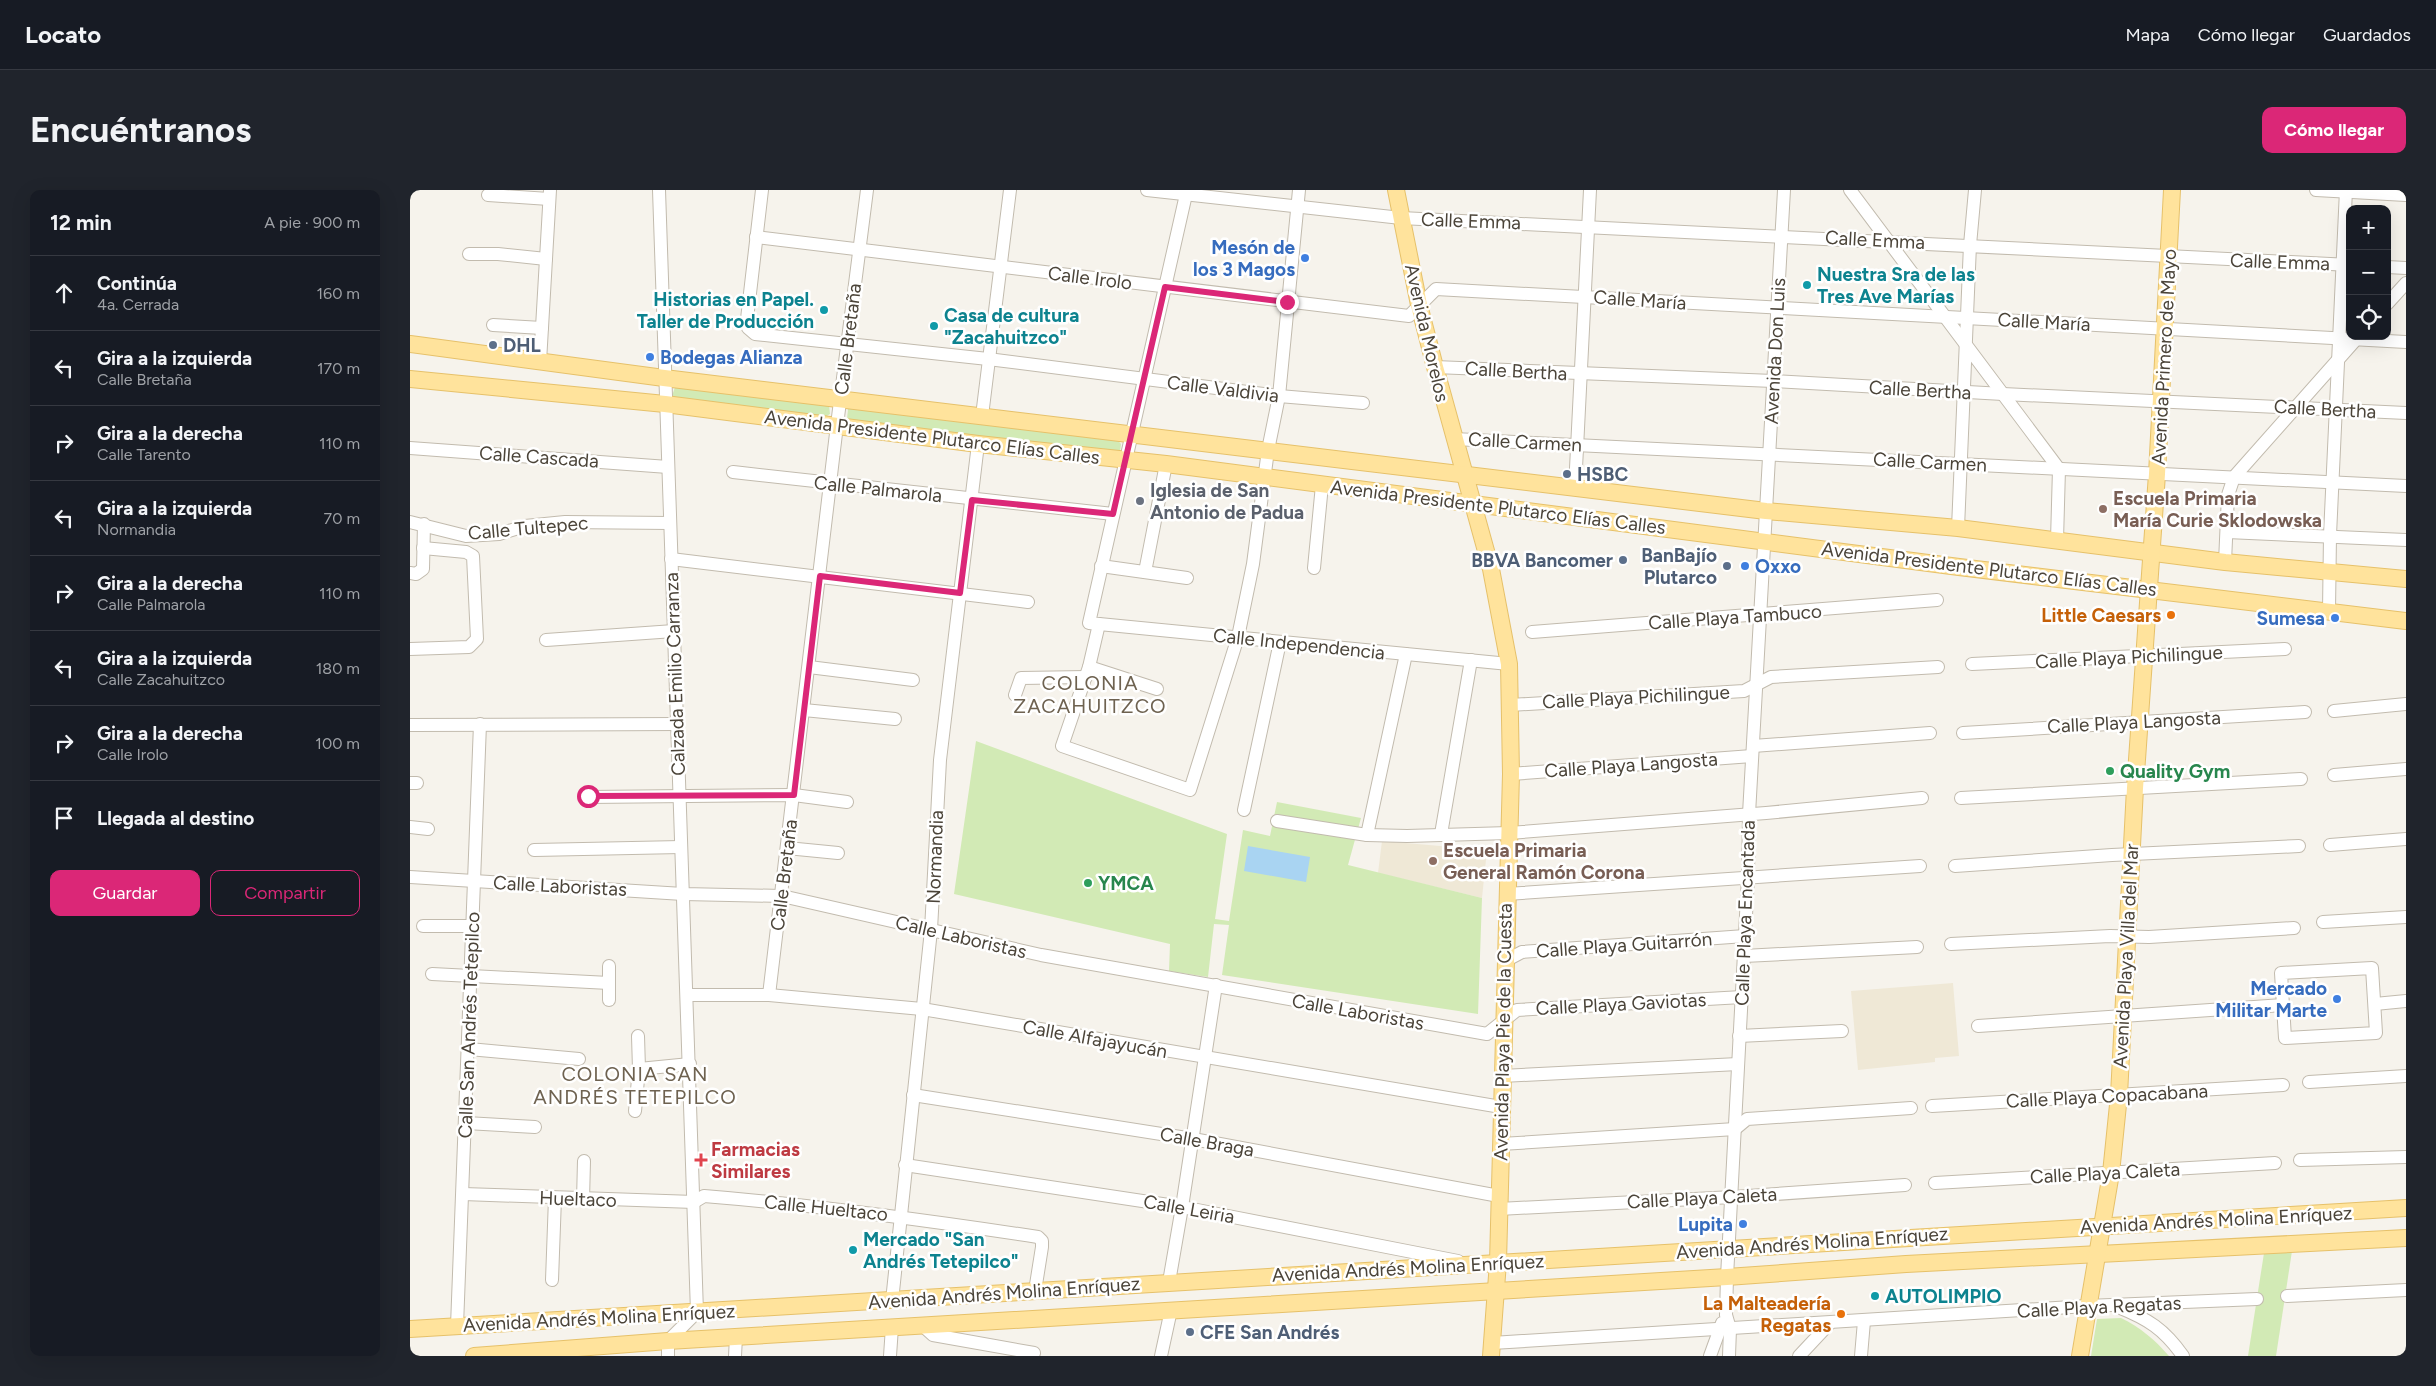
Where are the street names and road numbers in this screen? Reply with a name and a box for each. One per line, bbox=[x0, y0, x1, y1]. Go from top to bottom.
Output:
street label: Calle Emma bbox=[1421, 208, 1521, 234]
street label: Calle Emma bbox=[1824, 226, 1926, 254]
street label: Avenida Primero de Mayo bbox=[2147, 248, 2181, 466]
street label: Calle Emma bbox=[2230, 249, 2330, 275]
street label: Calle Irolo bbox=[1047, 261, 1133, 295]
street label: Avenida Morelos bbox=[1400, 262, 1454, 404]
street label: Avenida Don Luis bbox=[1760, 277, 1790, 425]
street label: Calle Bretaña bbox=[830, 282, 866, 396]
street label: Calle María bbox=[1593, 285, 1687, 315]
street label: Calle María bbox=[1997, 308, 2091, 336]
street label: Calle Bertha bbox=[1464, 357, 1568, 385]
street label: Calle Valdivia bbox=[1166, 371, 1280, 407]
street label: Calle Bertha bbox=[1868, 376, 1972, 404]
street label: Calle Bertha bbox=[2273, 395, 2377, 423]
street label: Avenida Presidente Plutarco Elías Calles bbox=[763, 405, 1101, 469]
street label: Calle Carmen bbox=[1468, 428, 1582, 456]
street label: Calle Cascada bbox=[478, 441, 600, 473]
street label: Calle Carmen bbox=[1873, 448, 1987, 476]
street label: Calle Palmarola bbox=[813, 471, 943, 507]
street label: Avenida Presidente Plutarco Elías Calles bbox=[1329, 475, 1667, 539]
street label: Calle Tultepec bbox=[467, 511, 589, 545]
street label: Avenida Presidente Plutarco Elías Calles bbox=[1820, 537, 2158, 601]
street label: Calzada Emilio Carranza bbox=[660, 572, 690, 776]
street label: Calle Playa Tambuco bbox=[1647, 599, 1823, 635]
street label: Calle Independencia bbox=[1212, 624, 1386, 664]
street label: Calle Playa Pichilingue bbox=[2035, 641, 2223, 673]
street label: Calle Playa Pichilingue bbox=[1542, 681, 1730, 713]
street label: Calle Playa Langosta bbox=[2047, 706, 2221, 738]
street label: Calle Playa Langosta bbox=[1544, 747, 1718, 783]
street label: Normandia bbox=[922, 810, 948, 904]
street label: Calle Bretaña bbox=[766, 818, 802, 932]
street label: Calle Playa Encantada bbox=[1730, 820, 1760, 1006]
street label: Avenida Playa Villa del Mar bbox=[2109, 842, 2143, 1069]
street label: Calle Laboristas bbox=[493, 871, 628, 901]
street label: Avenida Playa Pie de la Cuesta bbox=[1489, 903, 1517, 1161]
street label: Calle San Andrés Tetepilco bbox=[454, 911, 484, 1139]
street label: Calle Laboristas bbox=[893, 911, 1029, 963]
street label: Calle Playa Guitarrón bbox=[1535, 927, 1713, 963]
street label: Calle Playa Gaviotas bbox=[1535, 988, 1707, 1020]
street label: Calle Laboristas bbox=[1290, 989, 1426, 1035]
street label: Calle Alfajayucán bbox=[1021, 1015, 1169, 1063]
street label: Calle Playa Copacabana bbox=[2005, 1079, 2209, 1113]
street label: Calle Braga bbox=[1158, 1122, 1256, 1162]
street label: Calle Playa Caleta bbox=[2029, 1158, 2181, 1188]
street label: Calle Playa Caleta bbox=[1626, 1183, 1778, 1213]
street label: Hueltaco bbox=[539, 1186, 617, 1212]
street label: Calle Hueltaco bbox=[763, 1190, 889, 1226]
street label: Calle Leiria bbox=[1142, 1190, 1236, 1228]
street label: Avenida Andrés Molina Enríquez bbox=[2079, 1201, 2353, 1239]
street label: Avenida Andrés Molina Enríquez bbox=[1675, 1222, 1949, 1264]
street label: Avenida Andrés Molina Enríquez bbox=[1271, 1249, 1545, 1287]
street label: Avenida Andrés Molina Enríquez bbox=[867, 1272, 1141, 1314]
street label: Calle Playa Regatas bbox=[2016, 1291, 2182, 1323]
street label: Avenida Andrés Molina Enríquez bbox=[462, 1299, 736, 1337]

